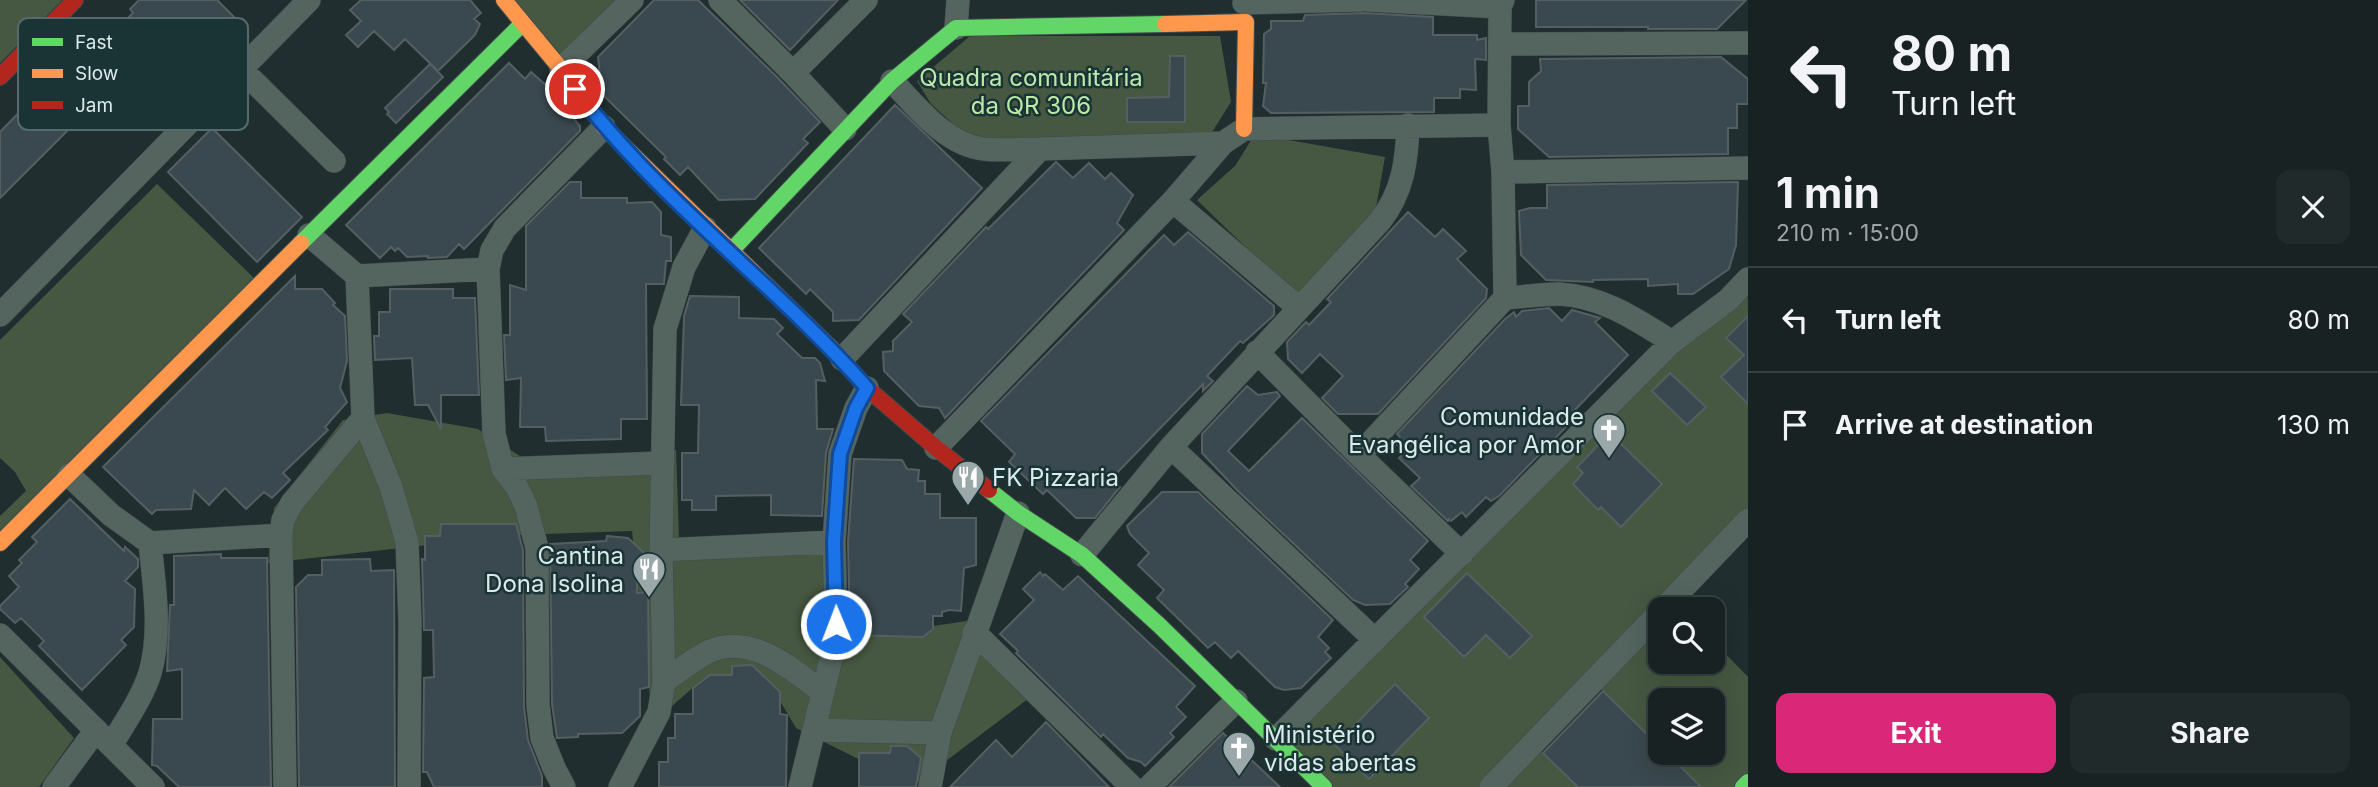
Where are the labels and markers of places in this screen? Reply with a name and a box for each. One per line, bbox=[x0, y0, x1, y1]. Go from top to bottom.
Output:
pin bbox=[545, 59, 605, 119]
place label: Comunidade Evangélica por Amor bbox=[1348, 402, 1584, 459]
church icon: Comunidade Evangélica por Amor bbox=[1590, 411, 1628, 460]
restaurant icon: FK Pizzaria bbox=[949, 458, 987, 507]
place label: FK Pizzaria bbox=[992, 463, 1119, 492]
place label: Cantina Dona Isolina bbox=[485, 541, 624, 598]
restaurant icon: Cantina Dona Isolina bbox=[630, 550, 668, 599]
place label: Ministério vidas abertas bbox=[1264, 720, 1417, 777]
church icon: Ministério vidas abertas bbox=[1220, 729, 1258, 778]

